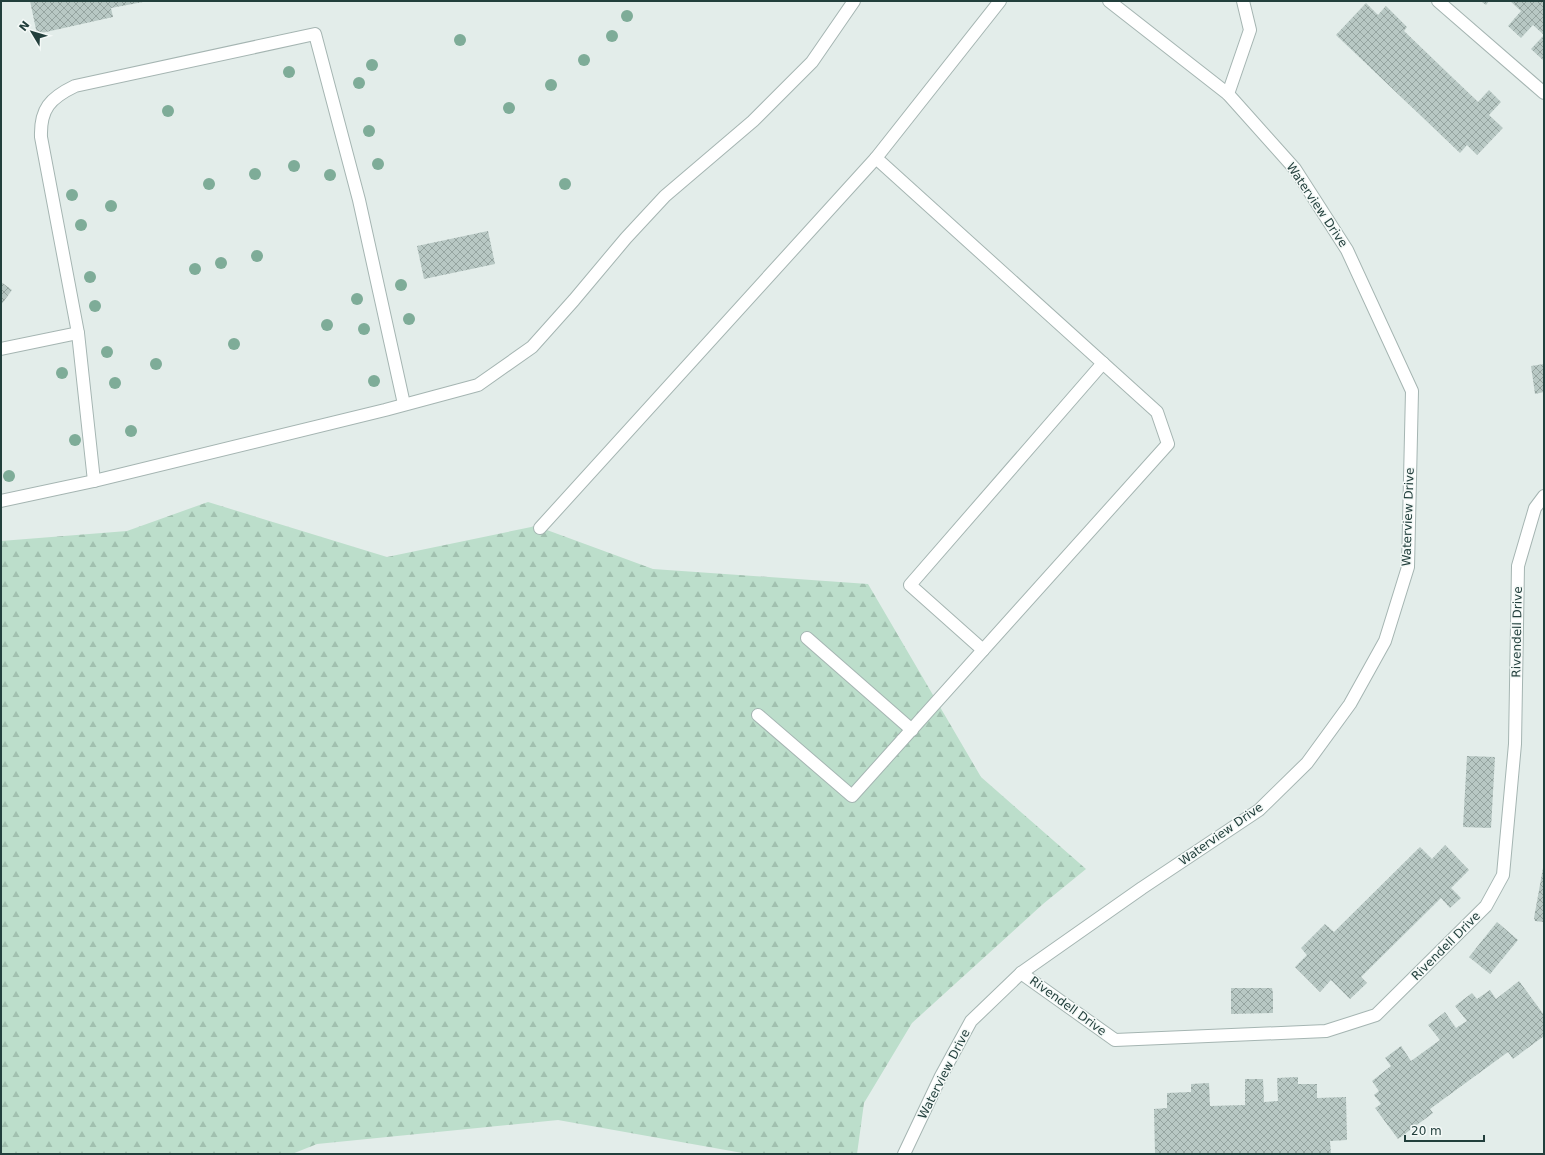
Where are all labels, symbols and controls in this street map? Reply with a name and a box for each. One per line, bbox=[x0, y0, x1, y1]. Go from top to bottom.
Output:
north arrow bbox=[12, 12, 52, 52]
text: N bbox=[17, 19, 32, 34]
street label: Waterview Drive bbox=[1284, 160, 1350, 250]
street label: Waterview Drive bbox=[1399, 467, 1417, 567]
street label: Rivendell Drive bbox=[1509, 586, 1525, 678]
street label: Waterview Drive bbox=[1176, 800, 1266, 868]
street label: Rivendell Drive bbox=[1409, 909, 1483, 983]
street label: Rivendell Drive bbox=[1027, 974, 1109, 1038]
street label: Waterview Drive bbox=[915, 1027, 973, 1121]
scale bar bbox=[1405, 1117, 1484, 1143]
text: 20 m bbox=[1411, 1124, 1442, 1138]

